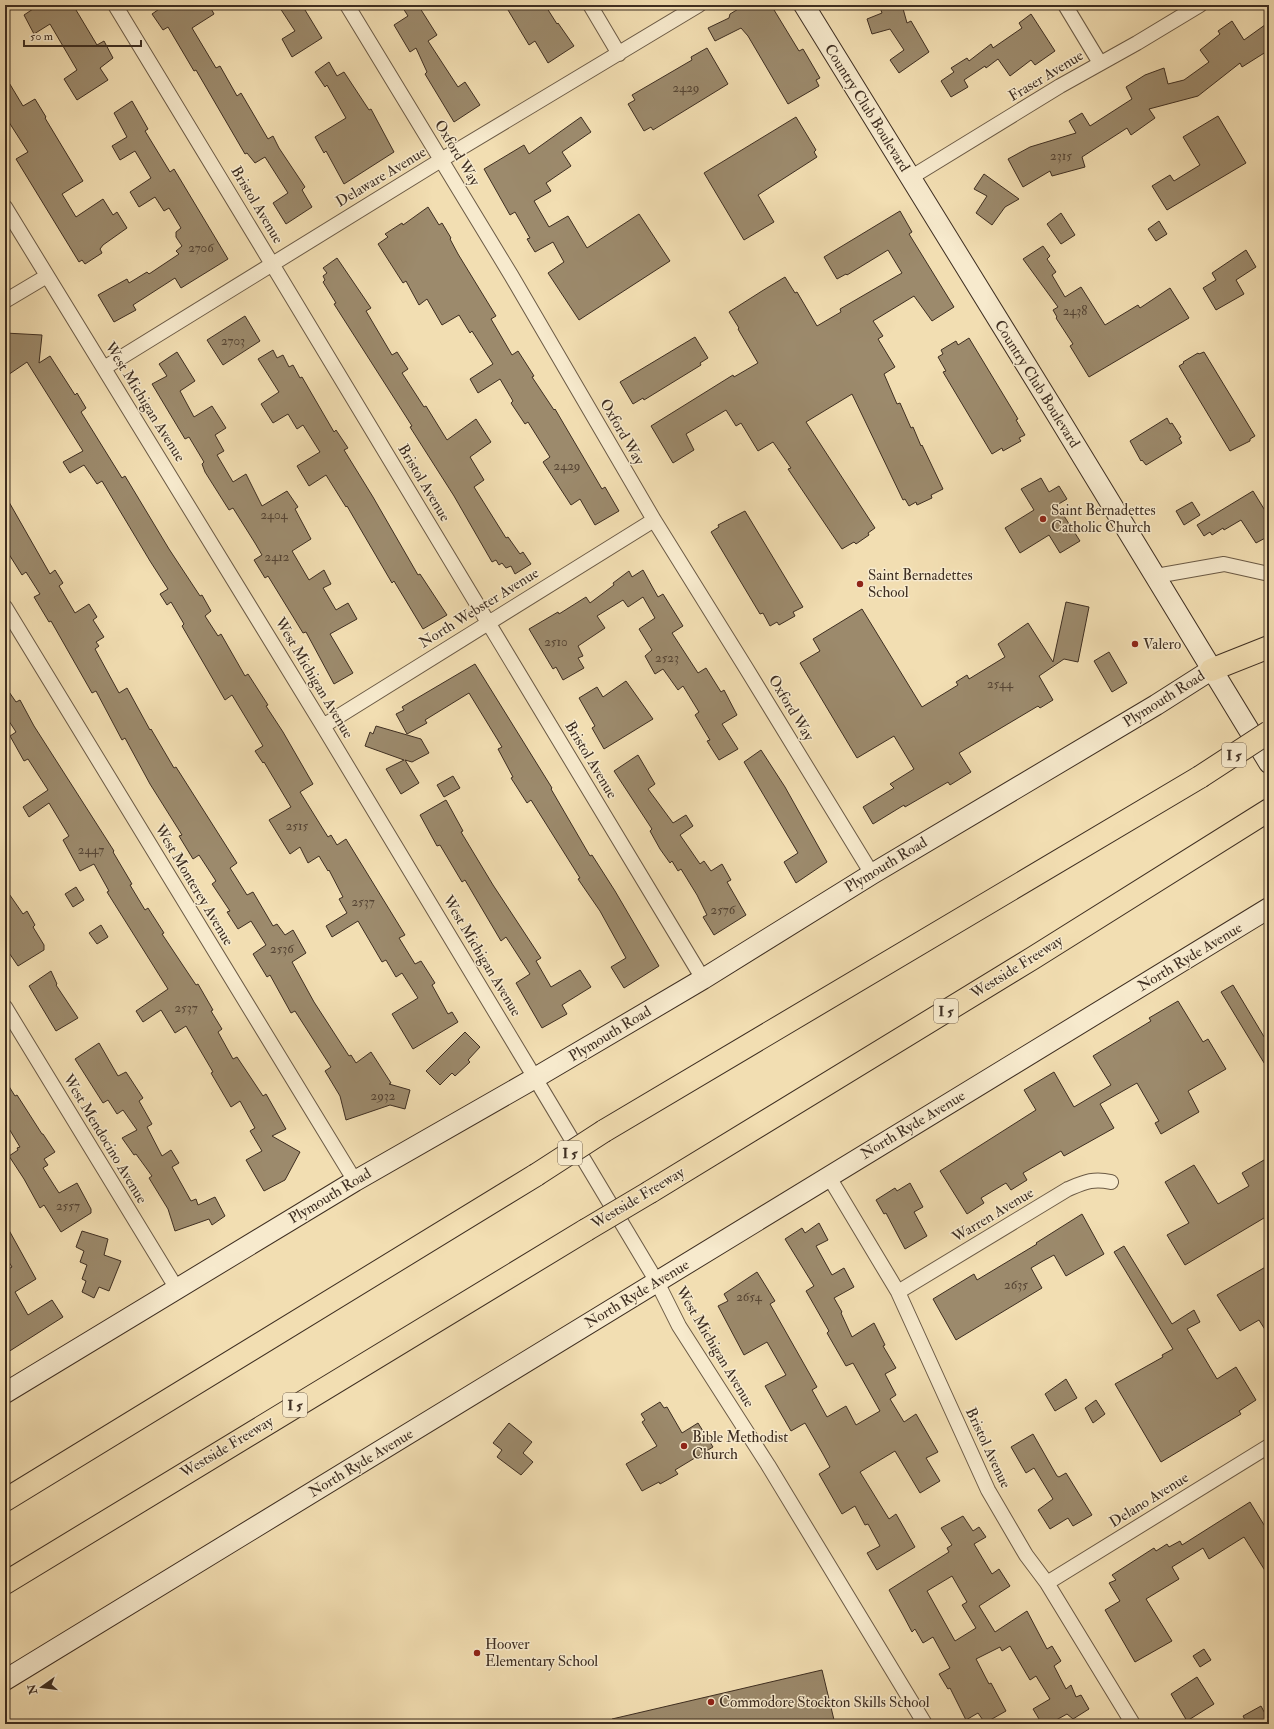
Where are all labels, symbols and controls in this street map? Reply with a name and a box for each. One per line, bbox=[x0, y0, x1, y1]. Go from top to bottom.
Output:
scale bar bbox=[24, 22, 141, 48]
text: 50 m bbox=[30, 29, 54, 44]
street label: Country Club Boulevard bbox=[820, 41, 914, 176]
street label: Fraser Avenue bbox=[1005, 46, 1087, 106]
house number: 2429 bbox=[673, 80, 699, 96]
street label: Oxford Way bbox=[430, 117, 484, 190]
street label: Delaware Avenue bbox=[332, 143, 430, 211]
house number: 2315 bbox=[1050, 148, 1072, 164]
street label: Bristol Avenue bbox=[226, 163, 288, 247]
house number: 2706 bbox=[188, 240, 215, 256]
house number: 2438 bbox=[1063, 303, 1087, 319]
street label: Country Club Boulevard bbox=[990, 317, 1084, 452]
house number: 2703 bbox=[221, 333, 245, 349]
street label: West Michigan Avenue bbox=[100, 338, 190, 465]
street label: Oxford Way bbox=[595, 395, 649, 469]
street label: Bristol Avenue bbox=[393, 441, 455, 525]
house number: 2429 bbox=[554, 458, 580, 474]
place label: Saint Bernadettes Catholic Church bbox=[1051, 501, 1156, 537]
house number: 2404 bbox=[260, 507, 289, 523]
marker: Saint Bernadettes Catholic Church bbox=[1038, 514, 1048, 524]
house number: 2412 bbox=[265, 549, 290, 565]
street label: North Webster Avenue bbox=[416, 563, 542, 653]
place label: Saint Bernadettes School bbox=[868, 566, 973, 602]
marker: Saint Bernadettes School bbox=[855, 579, 865, 589]
street label: West Michigan Avenue bbox=[270, 613, 358, 742]
house number: 2510 bbox=[544, 634, 568, 650]
place label: Valero bbox=[1143, 635, 1181, 654]
marker: Valero bbox=[1130, 639, 1140, 649]
house number: 2523 bbox=[655, 650, 679, 666]
street label: Plymouth Road bbox=[1120, 666, 1209, 732]
street label: Oxford Way bbox=[764, 672, 818, 745]
house number: 2544 bbox=[987, 676, 1014, 692]
street label: Bristol Avenue bbox=[560, 718, 622, 802]
road number: I 5 bbox=[1222, 743, 1246, 767]
house number: 2515 bbox=[286, 818, 309, 834]
street label: West Monterey Avenue bbox=[150, 820, 238, 949]
street label: Plymouth Road bbox=[841, 833, 931, 897]
house number: 2447 bbox=[78, 842, 104, 858]
street label: West Michigan Avenue bbox=[438, 891, 526, 1020]
house number: 2537 bbox=[351, 894, 375, 910]
house number: 2576 bbox=[711, 902, 737, 918]
street label: North Ryde Avenue bbox=[1134, 918, 1246, 996]
street label: Westside Freeway bbox=[967, 931, 1067, 1003]
house number: 2536 bbox=[270, 941, 295, 957]
road number: I 5 bbox=[934, 999, 958, 1023]
house number: 2537 bbox=[174, 1000, 198, 1016]
street label: Plymouth Road bbox=[565, 1002, 655, 1066]
street label: West Mendocino Avenue bbox=[58, 1070, 151, 1207]
street label: North Ryde Avenue bbox=[857, 1086, 969, 1164]
house number: 2932 bbox=[371, 1088, 396, 1104]
road number: I 5 bbox=[558, 1141, 582, 1165]
street label: Westside Freeway bbox=[587, 1163, 688, 1234]
street label: Plymouth Road bbox=[285, 1164, 375, 1228]
street label: Warren Avenue bbox=[948, 1183, 1037, 1247]
house number: 2557 bbox=[56, 1198, 80, 1214]
street label: North Ryde Avenue bbox=[581, 1255, 693, 1333]
house number: 2635 bbox=[1004, 1277, 1028, 1293]
street label: West Michigan Avenue bbox=[671, 1282, 759, 1411]
house number: 2654 bbox=[736, 1289, 763, 1305]
road number: I 5 bbox=[283, 1393, 307, 1417]
street label: Bristol Avenue bbox=[961, 1405, 1015, 1491]
street label: Westside Freeway bbox=[176, 1412, 277, 1483]
street label: North Ryde Avenue bbox=[305, 1424, 417, 1502]
place label: Bible Methodist Church bbox=[692, 1428, 788, 1464]
marker: Bible Methodist Church bbox=[679, 1441, 689, 1451]
street label: Delano Avenue bbox=[1106, 1468, 1192, 1532]
place label: Hoover Elementary School bbox=[485, 1635, 598, 1671]
marker: Hoover Elementary School bbox=[472, 1648, 482, 1658]
north arrow bbox=[22, 1667, 62, 1707]
text: N bbox=[25, 1682, 41, 1697]
place label: Commodore Stockton Skills School bbox=[719, 1693, 930, 1712]
marker: Commodore Stockton Skills School bbox=[706, 1697, 716, 1707]

